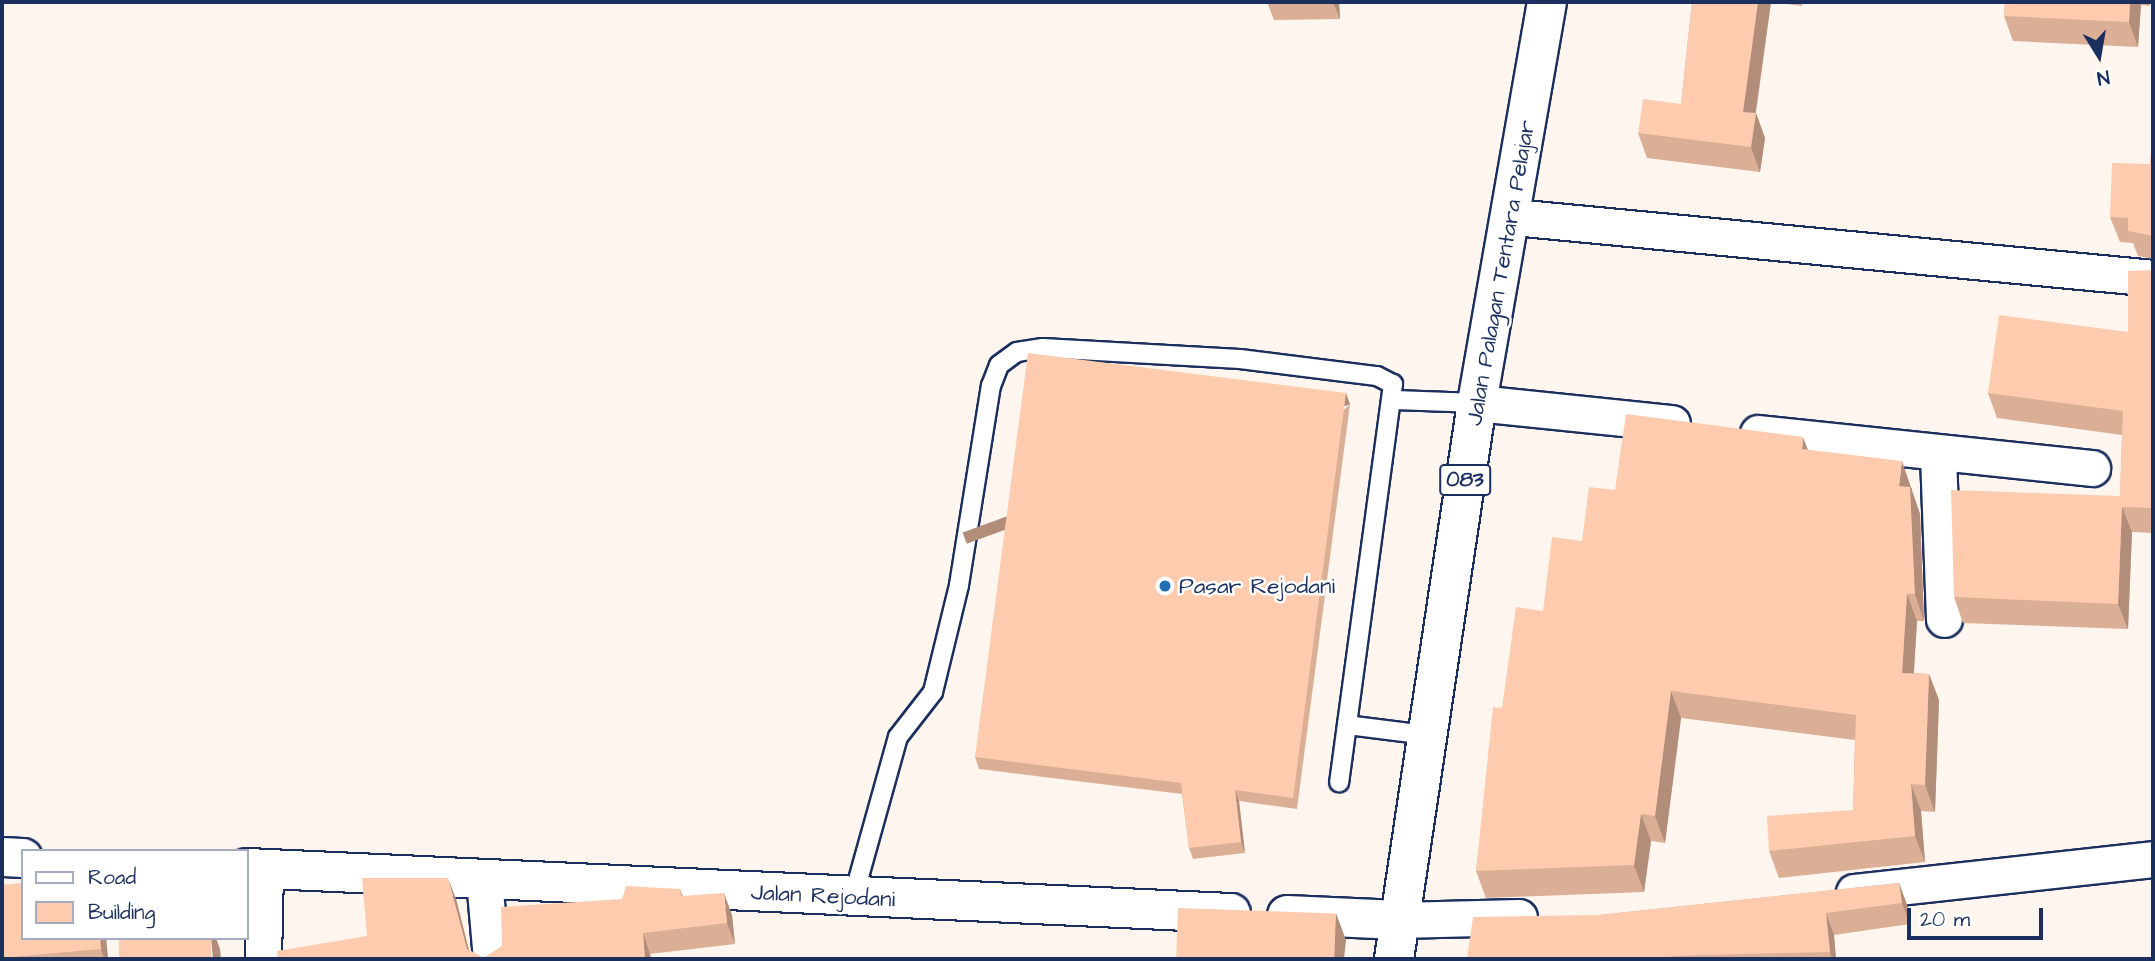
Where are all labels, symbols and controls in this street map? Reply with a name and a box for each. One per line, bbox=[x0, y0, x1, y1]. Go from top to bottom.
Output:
north arrow bbox=[2064, 21, 2134, 91]
text: N bbox=[2095, 63, 2112, 91]
street label: Jalan Palagan Tentara Pelajar bbox=[1461, 118, 1541, 428]
road number: 083 bbox=[1439, 462, 1491, 498]
place label: Pasar Rejodani bbox=[1179, 572, 1335, 600]
marker: Pasar Rejodani bbox=[1157, 578, 1173, 594]
legend bbox=[21, 849, 248, 940]
text: Road bbox=[88, 863, 136, 892]
street label: Jalan Rejodani bbox=[750, 878, 896, 914]
scale bar bbox=[1910, 894, 2046, 938]
text: Building bbox=[88, 898, 155, 927]
text: 20 m bbox=[1920, 905, 1970, 934]

